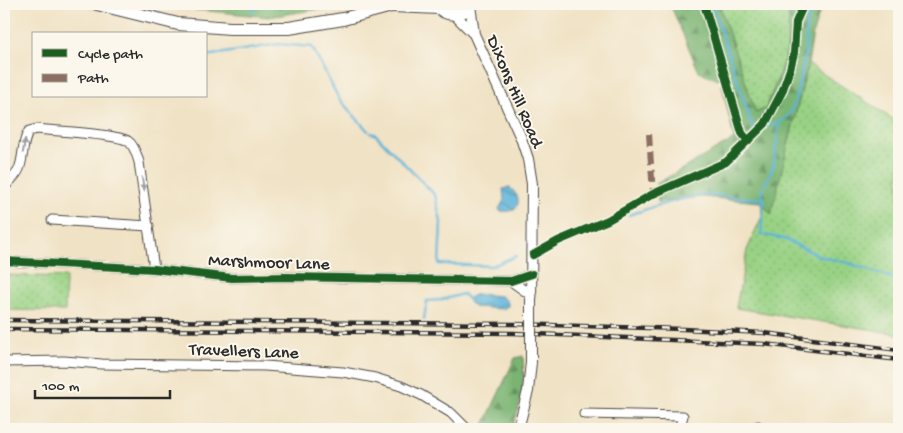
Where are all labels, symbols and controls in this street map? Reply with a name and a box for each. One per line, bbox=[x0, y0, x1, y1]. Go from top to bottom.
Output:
legend bbox=[32, 32, 208, 98]
street label: Dixons Hill Road bbox=[480, 32, 547, 152]
text: Cycle path bbox=[78, 46, 143, 64]
text: Path bbox=[77, 70, 109, 88]
one-way arrow bbox=[20, 137, 28, 153]
one-way arrow bbox=[139, 176, 147, 192]
street label: Marshmoor Lane bbox=[208, 251, 331, 276]
street label: Travellers Lane bbox=[188, 340, 300, 365]
scale bar bbox=[35, 368, 170, 400]
text: 100 m bbox=[41, 378, 80, 396]

